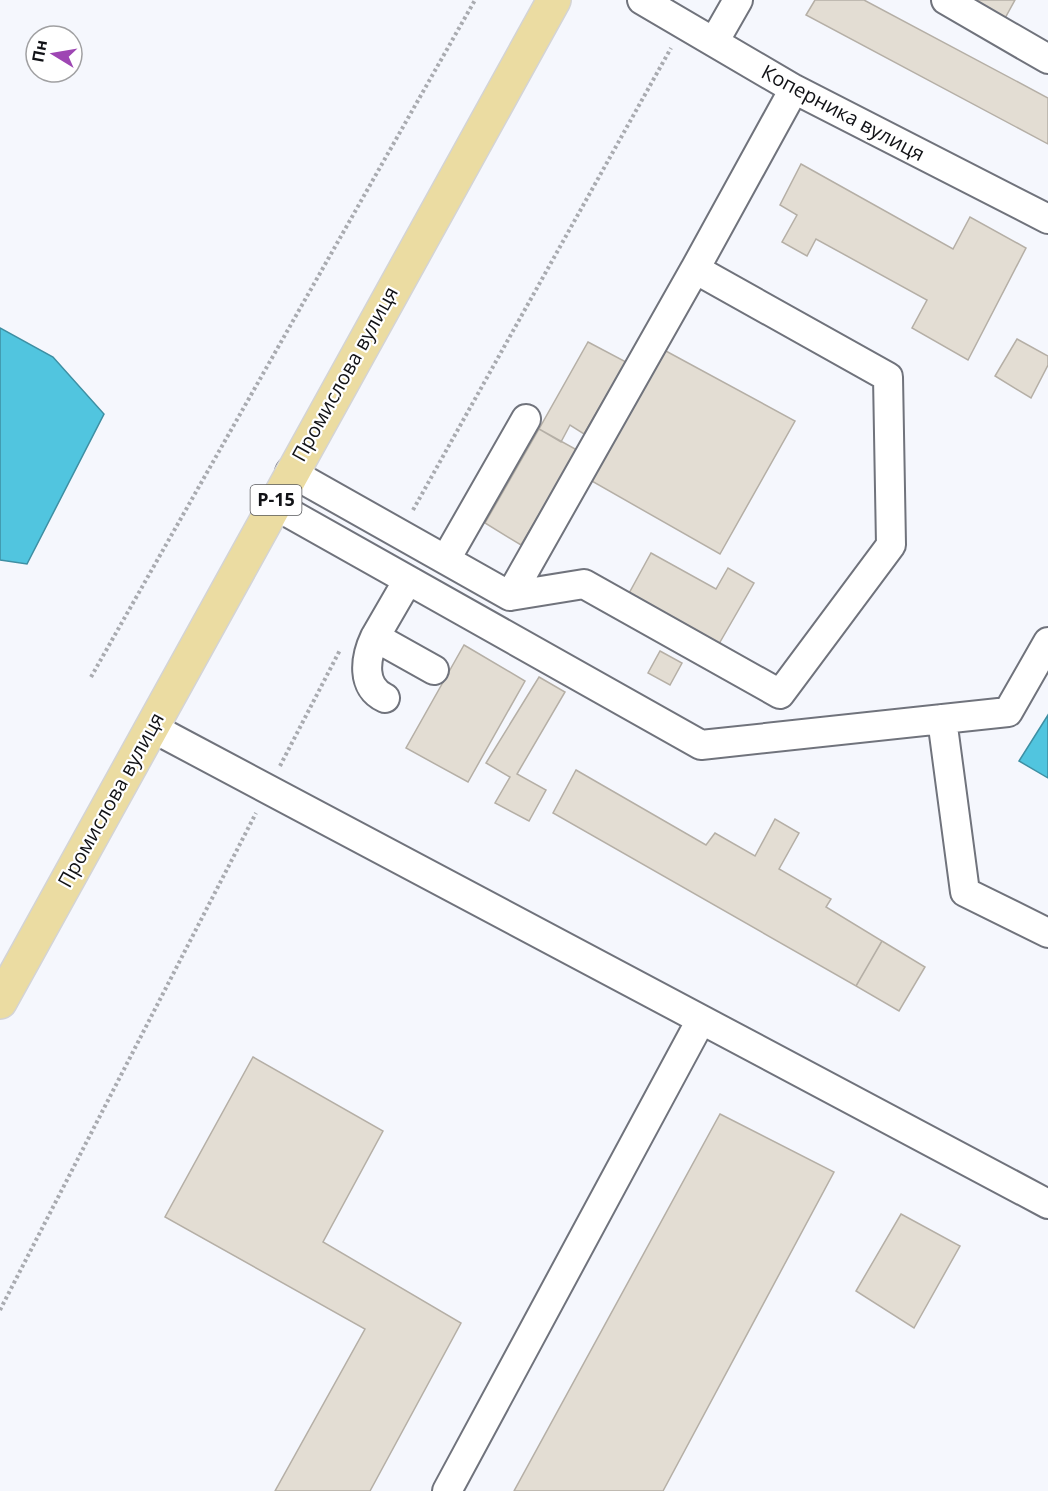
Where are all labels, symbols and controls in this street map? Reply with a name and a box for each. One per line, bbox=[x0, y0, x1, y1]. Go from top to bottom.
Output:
north arrow bbox=[24, 24, 84, 84]
text: Пн bbox=[26, 38, 52, 64]
street label: Коперника вулиця bbox=[757, 58, 930, 167]
street label: Промислова вулиця bbox=[285, 281, 404, 466]
road number: Р-15 bbox=[250, 485, 302, 515]
street label: Промислова вулиця bbox=[51, 707, 170, 892]

